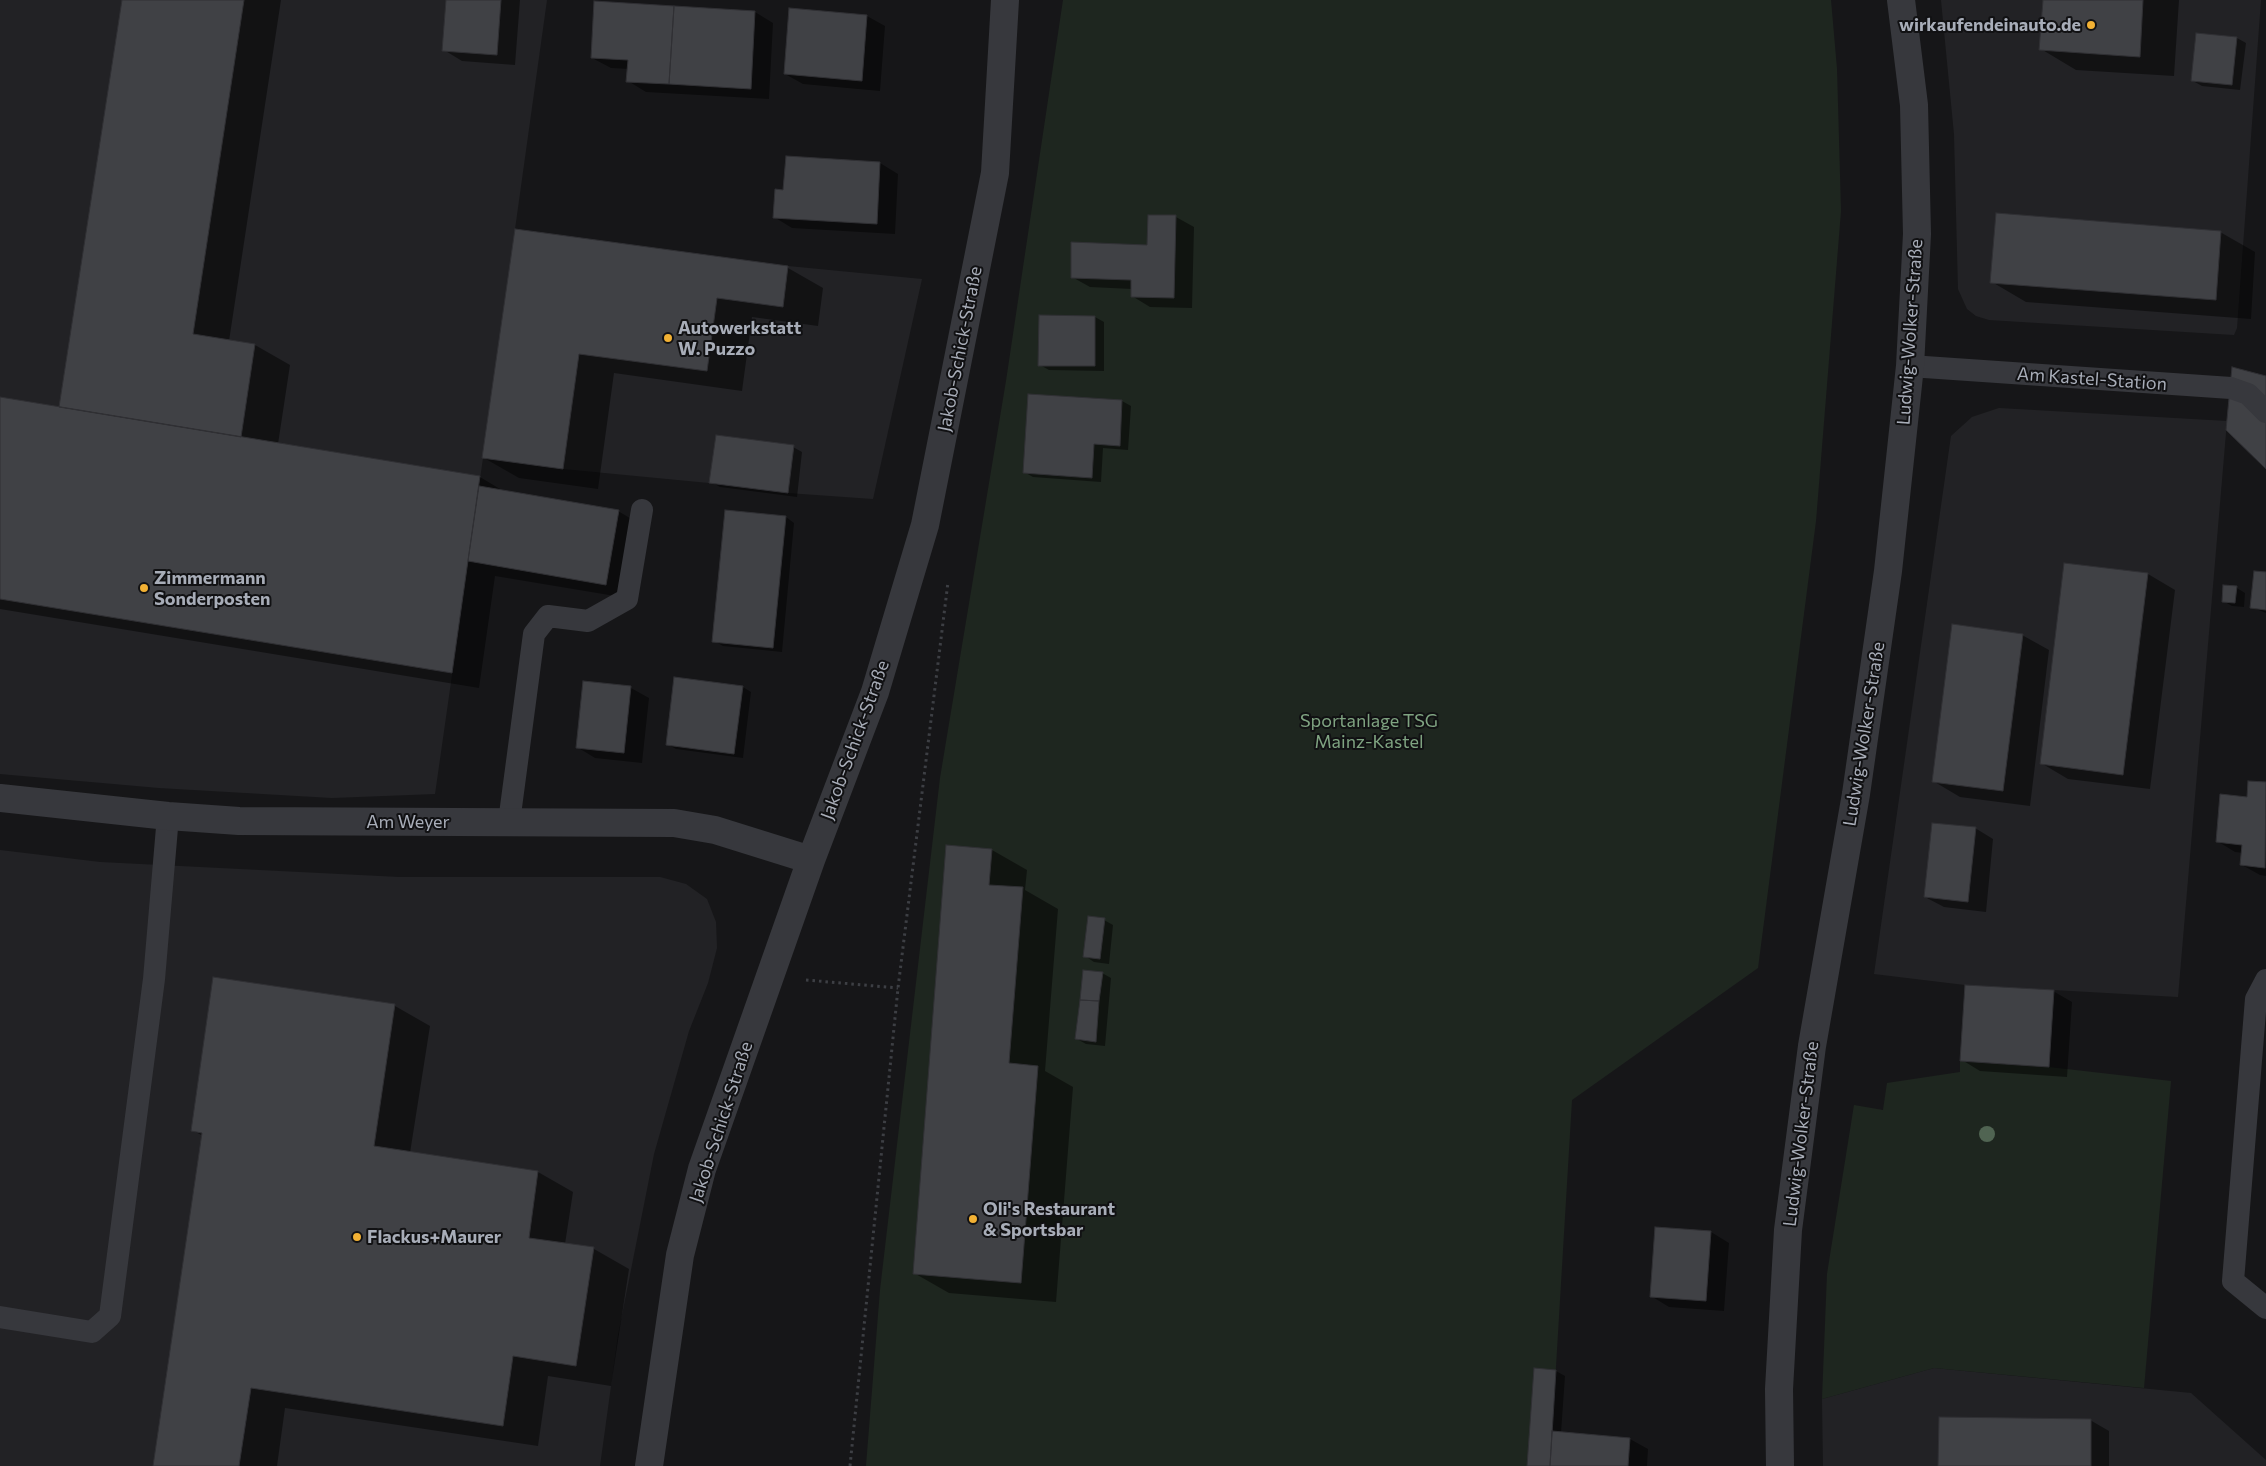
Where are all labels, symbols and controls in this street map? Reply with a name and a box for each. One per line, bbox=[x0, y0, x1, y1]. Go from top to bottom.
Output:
place label: wirkaufendeinauto.de bbox=[1899, 14, 2081, 36]
marker: wirkaufendeinauto.de bbox=[2085, 19, 2097, 31]
street label: Ludwig-Wolker-Straße bbox=[1893, 238, 1927, 426]
street label: Jakob-Schick-Straße bbox=[933, 265, 987, 433]
place label: Autowerkstatt W. Puzzo bbox=[678, 317, 801, 359]
marker: Autowerkstatt W. Puzzo bbox=[662, 332, 674, 344]
street label: Am Kastel-Station bbox=[2016, 363, 2168, 395]
place label: Zimmermann Sonderposten bbox=[154, 567, 270, 610]
marker: Zimmermann Sonderposten bbox=[138, 582, 150, 594]
street label: Ludwig-Wolker-Straße bbox=[1839, 640, 1889, 828]
street label: Jakob-Schick-Straße bbox=[816, 657, 894, 823]
park label: Sportanlage TSG Mainz-Kastel bbox=[1300, 710, 1438, 752]
street label: Am Weyer bbox=[366, 811, 450, 833]
street label: Jakob-Schick-Straße bbox=[685, 1039, 757, 1205]
street label: Ludwig-Wolker-Straße bbox=[1779, 1040, 1823, 1228]
place label: Oli's Restaurant & Sportsbar bbox=[983, 1198, 1115, 1240]
marker: Oli's Restaurant & Sportsbar bbox=[967, 1213, 979, 1225]
place label: Flackus+Maurer bbox=[367, 1226, 501, 1248]
marker: Flackus+Maurer bbox=[351, 1231, 363, 1243]

